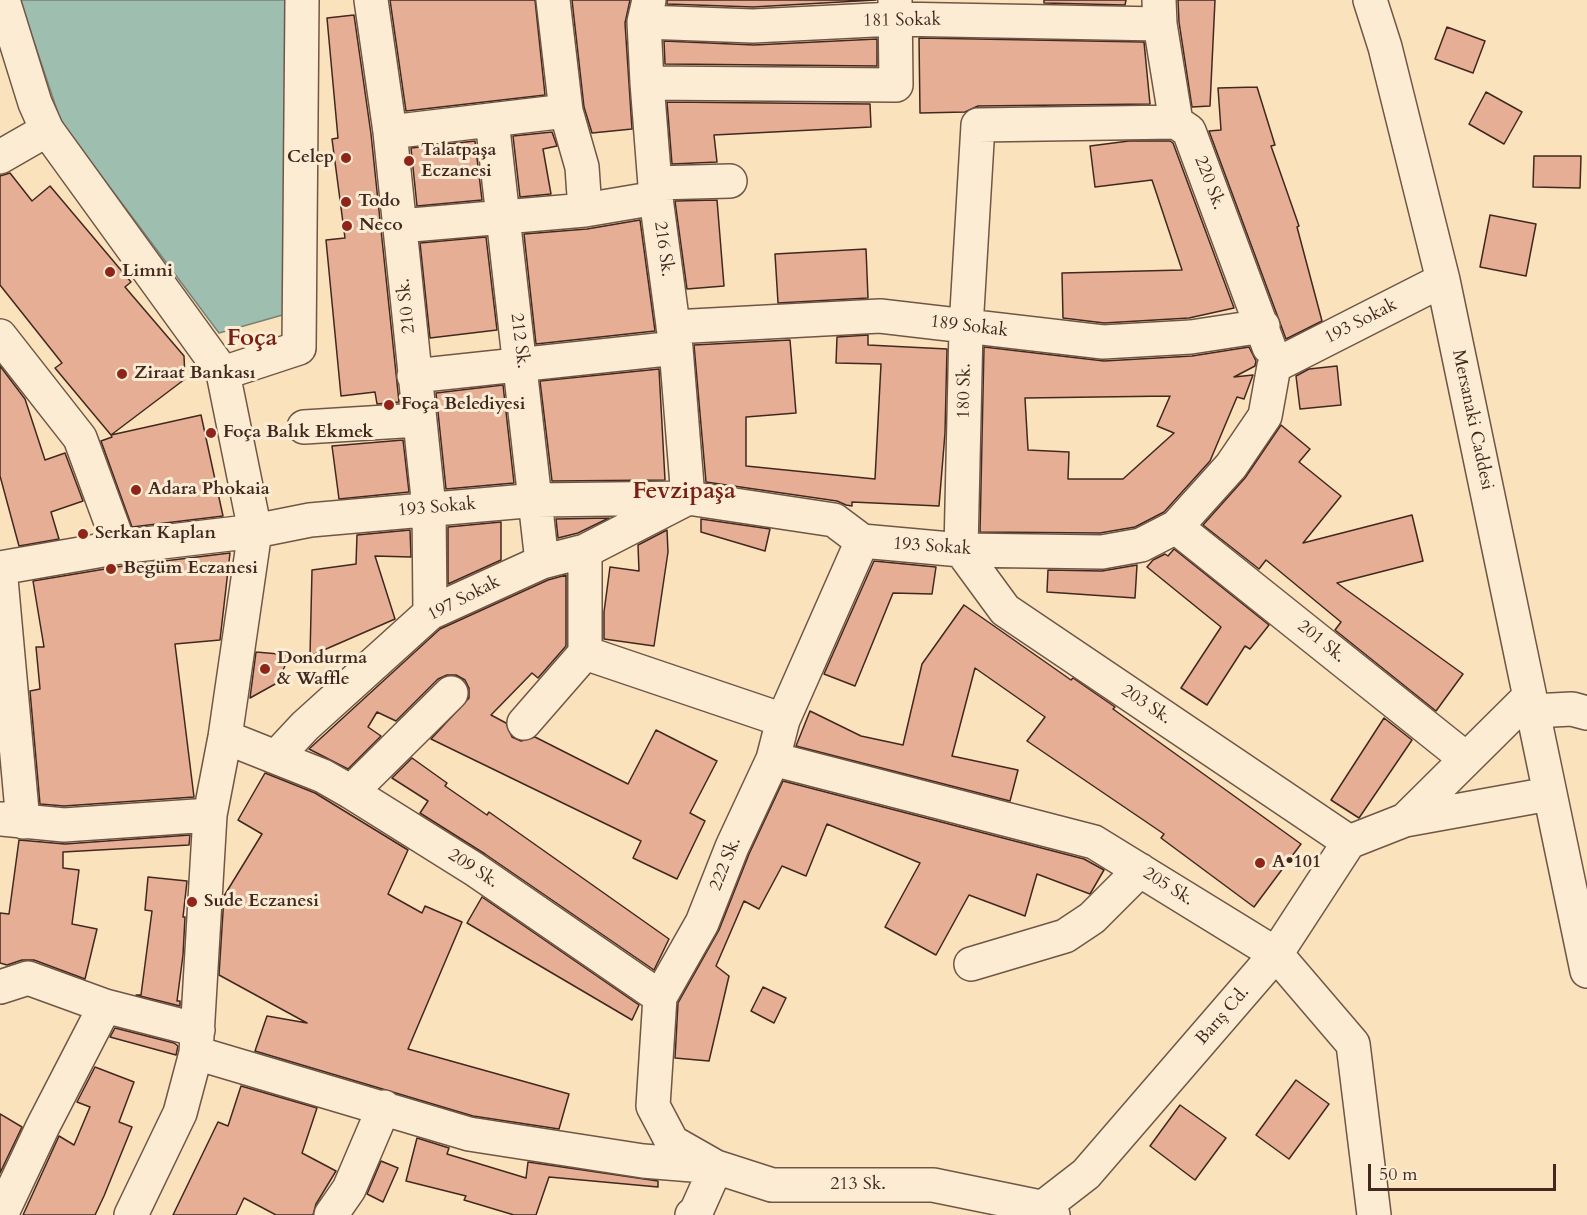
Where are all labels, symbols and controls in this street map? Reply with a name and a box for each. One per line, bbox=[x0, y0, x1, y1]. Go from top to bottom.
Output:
street label: 181 Sokak bbox=[863, 10, 941, 32]
place label: Talatpaşa Eczanesi bbox=[421, 140, 496, 182]
place label: Celep bbox=[287, 147, 334, 169]
marker: Celep bbox=[339, 151, 353, 165]
street label: 220 Sk. bbox=[1189, 153, 1229, 213]
marker: Talatpaşa Eczanesi bbox=[402, 154, 416, 168]
place label: Todo bbox=[358, 191, 400, 213]
marker: Todo bbox=[339, 195, 353, 209]
place label: Neco bbox=[359, 215, 403, 237]
marker: Neco bbox=[340, 219, 354, 233]
street label: 216 Sk. bbox=[648, 220, 678, 278]
place label: Limni bbox=[122, 261, 173, 283]
marker: Limni bbox=[103, 265, 117, 279]
street label: 210 Sk. bbox=[393, 277, 421, 335]
street label: 193 Sokak bbox=[1321, 295, 1401, 349]
street label: 212 Sk. bbox=[505, 312, 533, 370]
street label: 189 Sokak bbox=[929, 312, 1009, 342]
district label: Foça bbox=[227, 325, 277, 353]
street label: Mersanaki Caddesi bbox=[1447, 348, 1497, 492]
place label: Ziraat Bankası bbox=[134, 363, 256, 385]
street label: 180 Sk. bbox=[954, 363, 976, 419]
marker: Ziraat Bankası bbox=[115, 367, 129, 381]
place label: Foça Belediyesi bbox=[401, 394, 525, 416]
marker: Foça Belediyesi bbox=[382, 398, 396, 412]
place label: Foça Balık Ekmek bbox=[223, 422, 373, 444]
marker: Foça Balık Ekmek bbox=[204, 426, 218, 440]
district label: Fevzipaşa bbox=[632, 478, 736, 506]
place label: Adara Phokaia bbox=[148, 479, 270, 501]
marker: Adara Phokaia bbox=[129, 483, 143, 497]
street label: 193 Sokak bbox=[397, 494, 477, 522]
place label: Serkan Kaplan bbox=[95, 523, 216, 545]
marker: Serkan Kaplan bbox=[76, 527, 90, 541]
street label: 193 Sokak bbox=[892, 533, 972, 561]
place label: Begüm Eczanesi bbox=[123, 558, 258, 580]
marker: Begüm Eczanesi bbox=[104, 562, 118, 576]
street label: 197 Sokak bbox=[424, 572, 504, 626]
street label: 201 Sk. bbox=[1293, 616, 1349, 668]
place label: Dondurma & Waffle bbox=[277, 648, 367, 690]
marker: Dondurma & Waffle bbox=[258, 662, 272, 676]
street label: 203 Sk. bbox=[1117, 680, 1175, 730]
street label: 222 Sk. bbox=[706, 834, 746, 894]
street label: 209 Sk. bbox=[444, 845, 502, 893]
place label: A•101 bbox=[1272, 852, 1321, 874]
marker: A•101 bbox=[1253, 856, 1267, 870]
street label: 205 Sk. bbox=[1139, 863, 1197, 911]
place label: Sude Eczanesi bbox=[204, 891, 319, 913]
marker: Sude Eczanesi bbox=[185, 895, 199, 909]
street label: Barış Cd. bbox=[1192, 982, 1254, 1050]
scale bar bbox=[1371, 1152, 1558, 1190]
text: 50 m bbox=[1379, 1162, 1418, 1187]
street label: 213 Sk. bbox=[830, 1174, 886, 1196]

